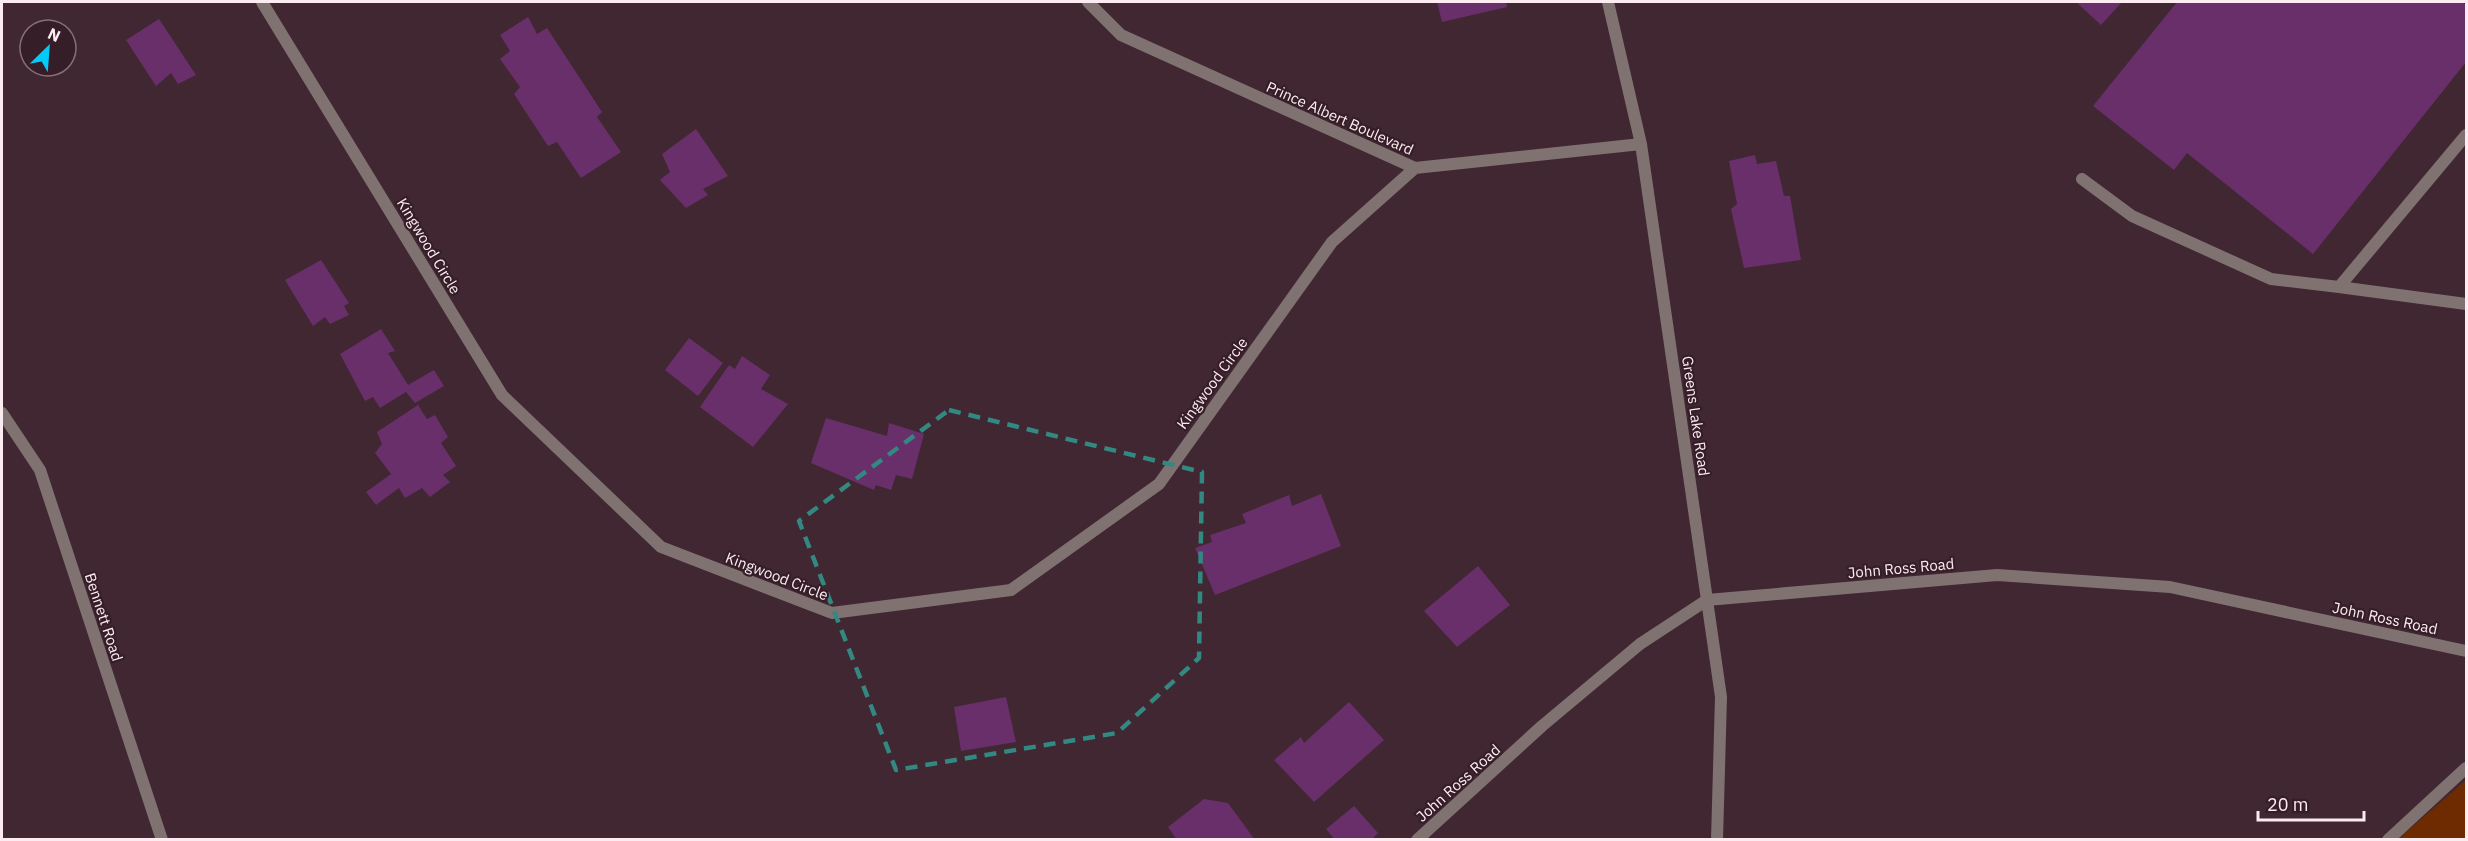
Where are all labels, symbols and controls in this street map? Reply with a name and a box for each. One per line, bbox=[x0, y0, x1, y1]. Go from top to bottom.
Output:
north arrow bbox=[18, 18, 78, 78]
text: N bbox=[45, 23, 64, 46]
street label: Prince Albert Boulevard bbox=[1263, 77, 1417, 159]
street label: Kingwood Circle bbox=[393, 195, 465, 297]
street label: Kingwood Circle bbox=[1172, 333, 1252, 433]
street label: Greens Lake Road bbox=[1678, 355, 1714, 477]
street label: Kingwood Circle bbox=[723, 548, 831, 604]
street label: John Ross Road bbox=[1847, 554, 1955, 582]
street label: Bennett Road bbox=[81, 570, 127, 664]
street label: John Ross Road bbox=[2331, 598, 2439, 638]
street label: John Ross Road bbox=[1412, 740, 1504, 826]
scale bar bbox=[2258, 784, 2364, 822]
text: 20 m bbox=[2267, 793, 2309, 816]

